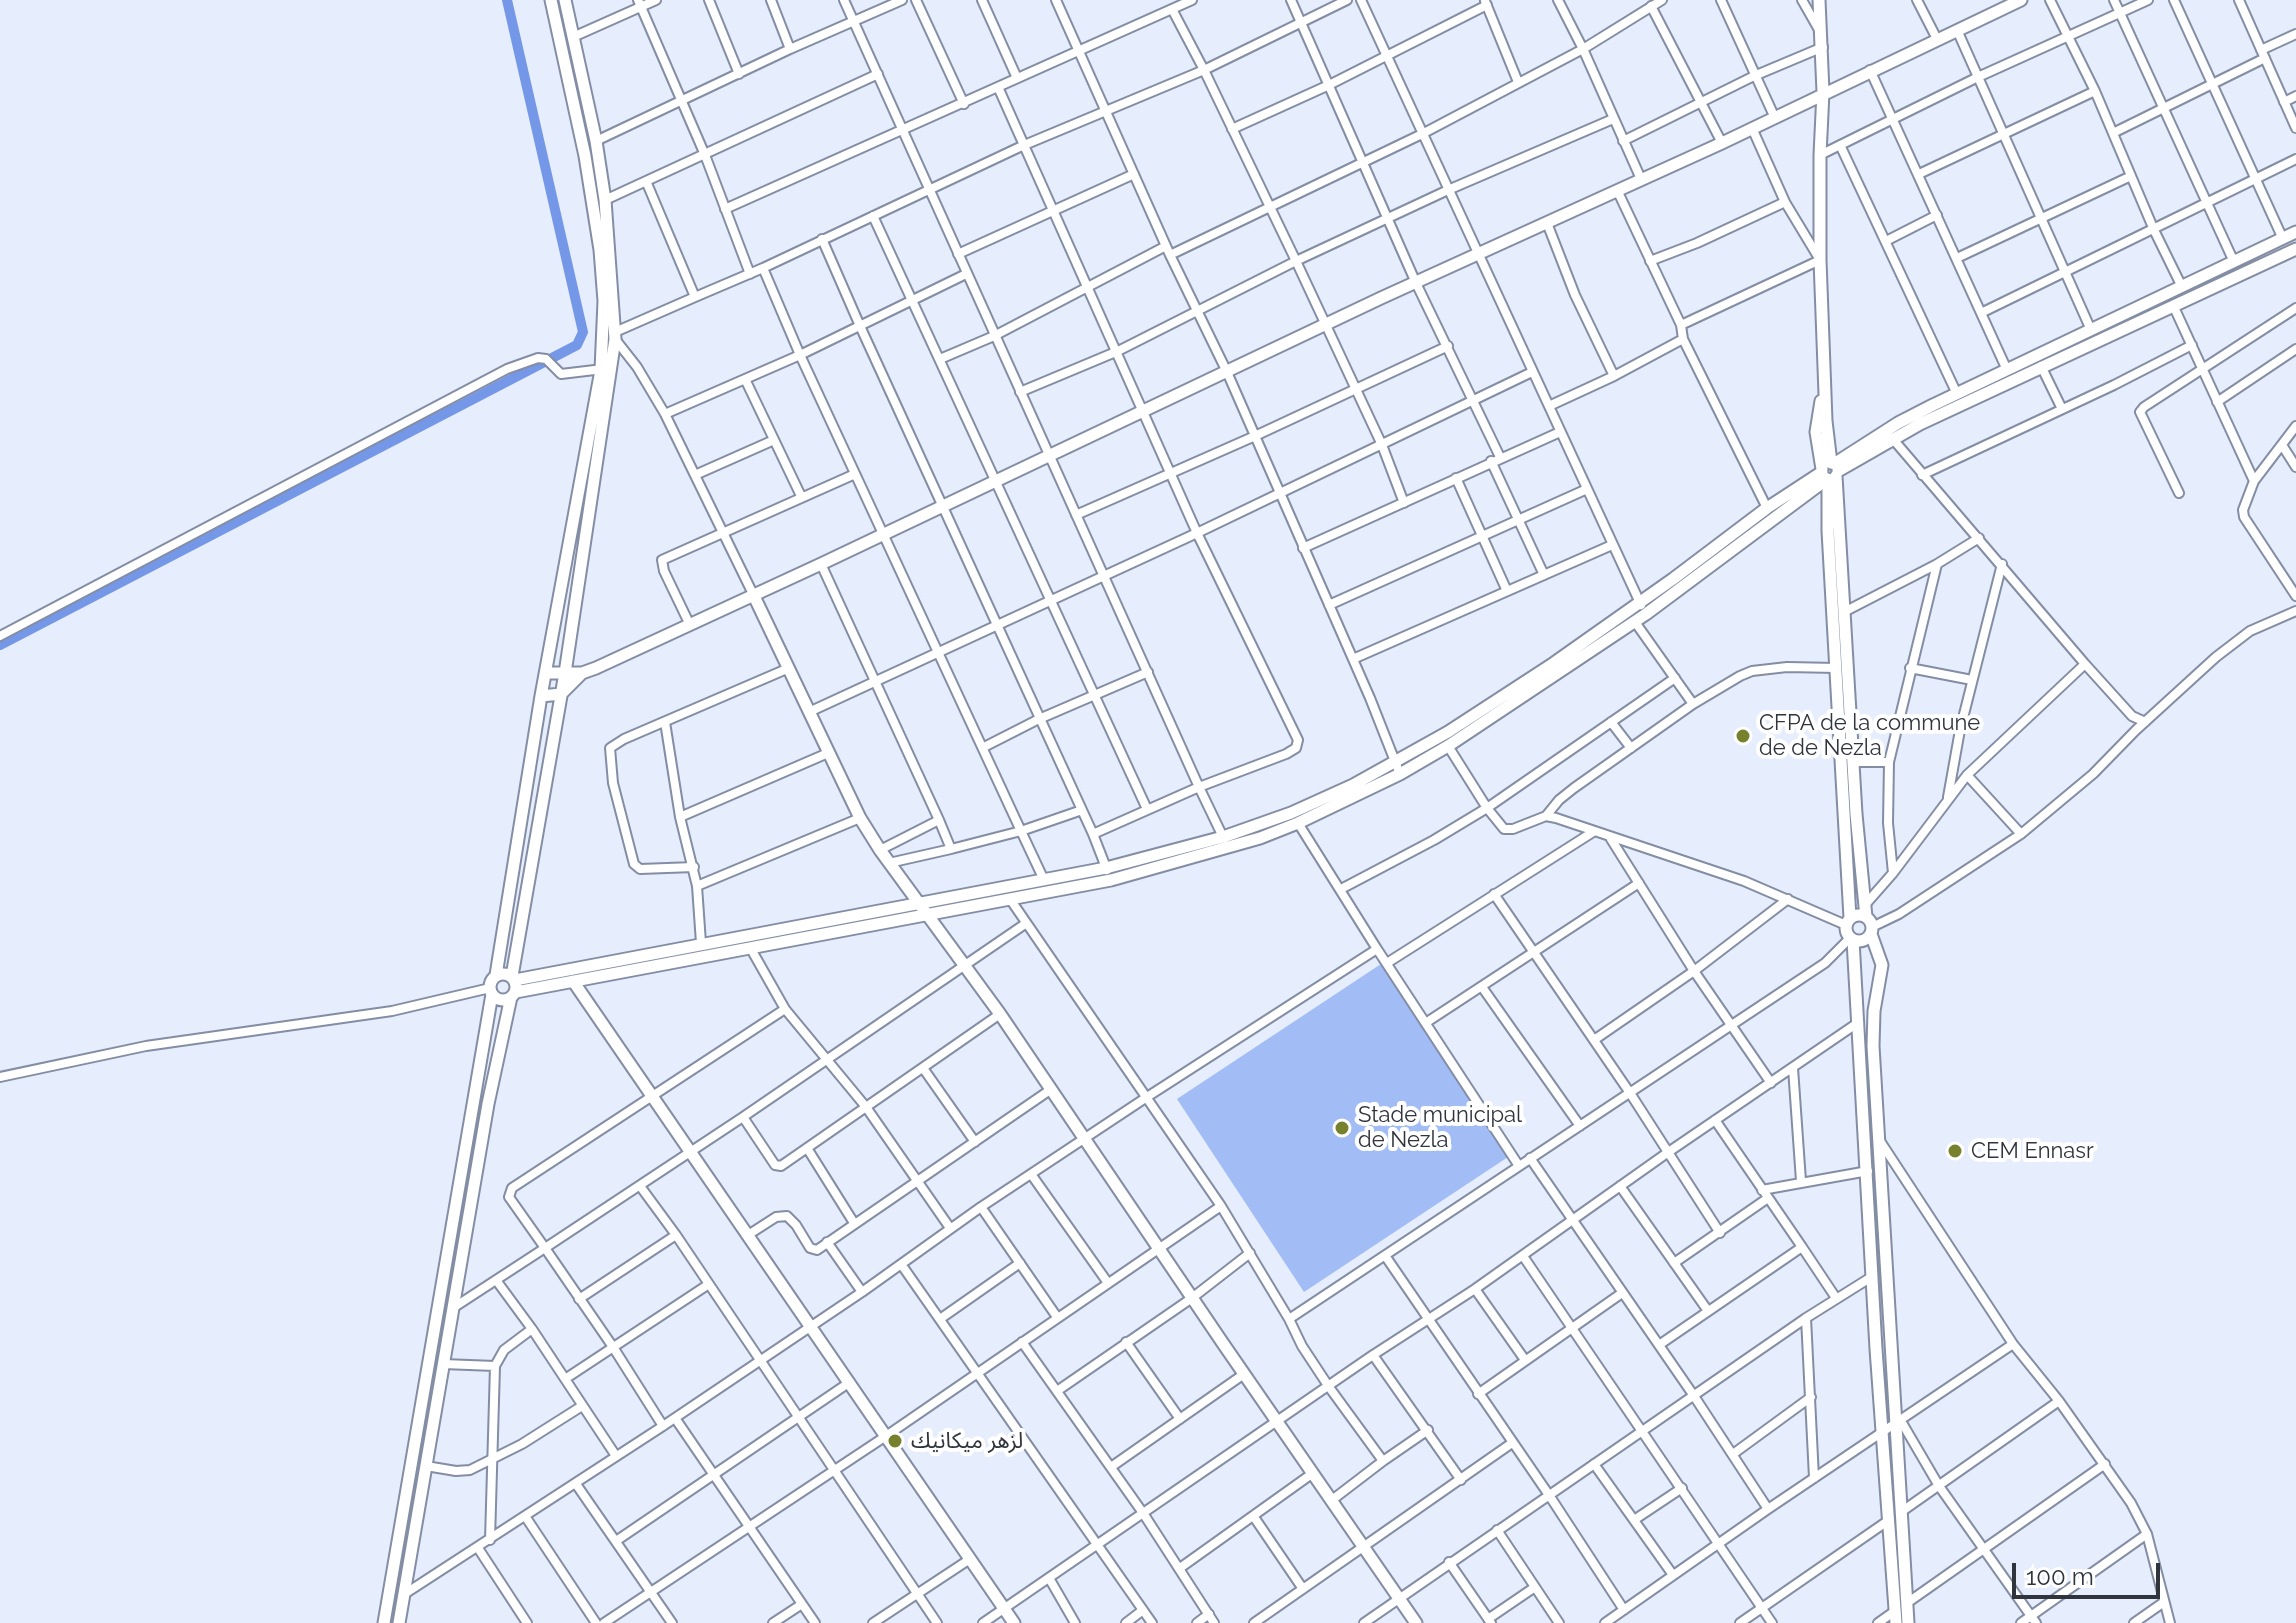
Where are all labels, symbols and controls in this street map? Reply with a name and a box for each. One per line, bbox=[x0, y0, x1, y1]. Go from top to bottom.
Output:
place label: CFPA de la commune de de Nezla bbox=[1759, 710, 1980, 762]
marker: CFPA de la commune de de Nezla bbox=[1734, 727, 1752, 745]
place label: Stade municipal de Nezla bbox=[1358, 1102, 1522, 1154]
marker: Stade municipal de Nezla bbox=[1333, 1119, 1351, 1137]
place label: CEM Ennasr bbox=[1971, 1138, 2094, 1164]
marker: CEM Ennasr bbox=[1946, 1142, 1964, 1160]
place label: لزهر ميكانيك bbox=[911, 1428, 1023, 1454]
marker: لزهر ميكانيك bbox=[886, 1432, 904, 1450]
scale bar bbox=[2016, 1547, 2164, 1597]
text: 100 m bbox=[2026, 1562, 2094, 1591]

